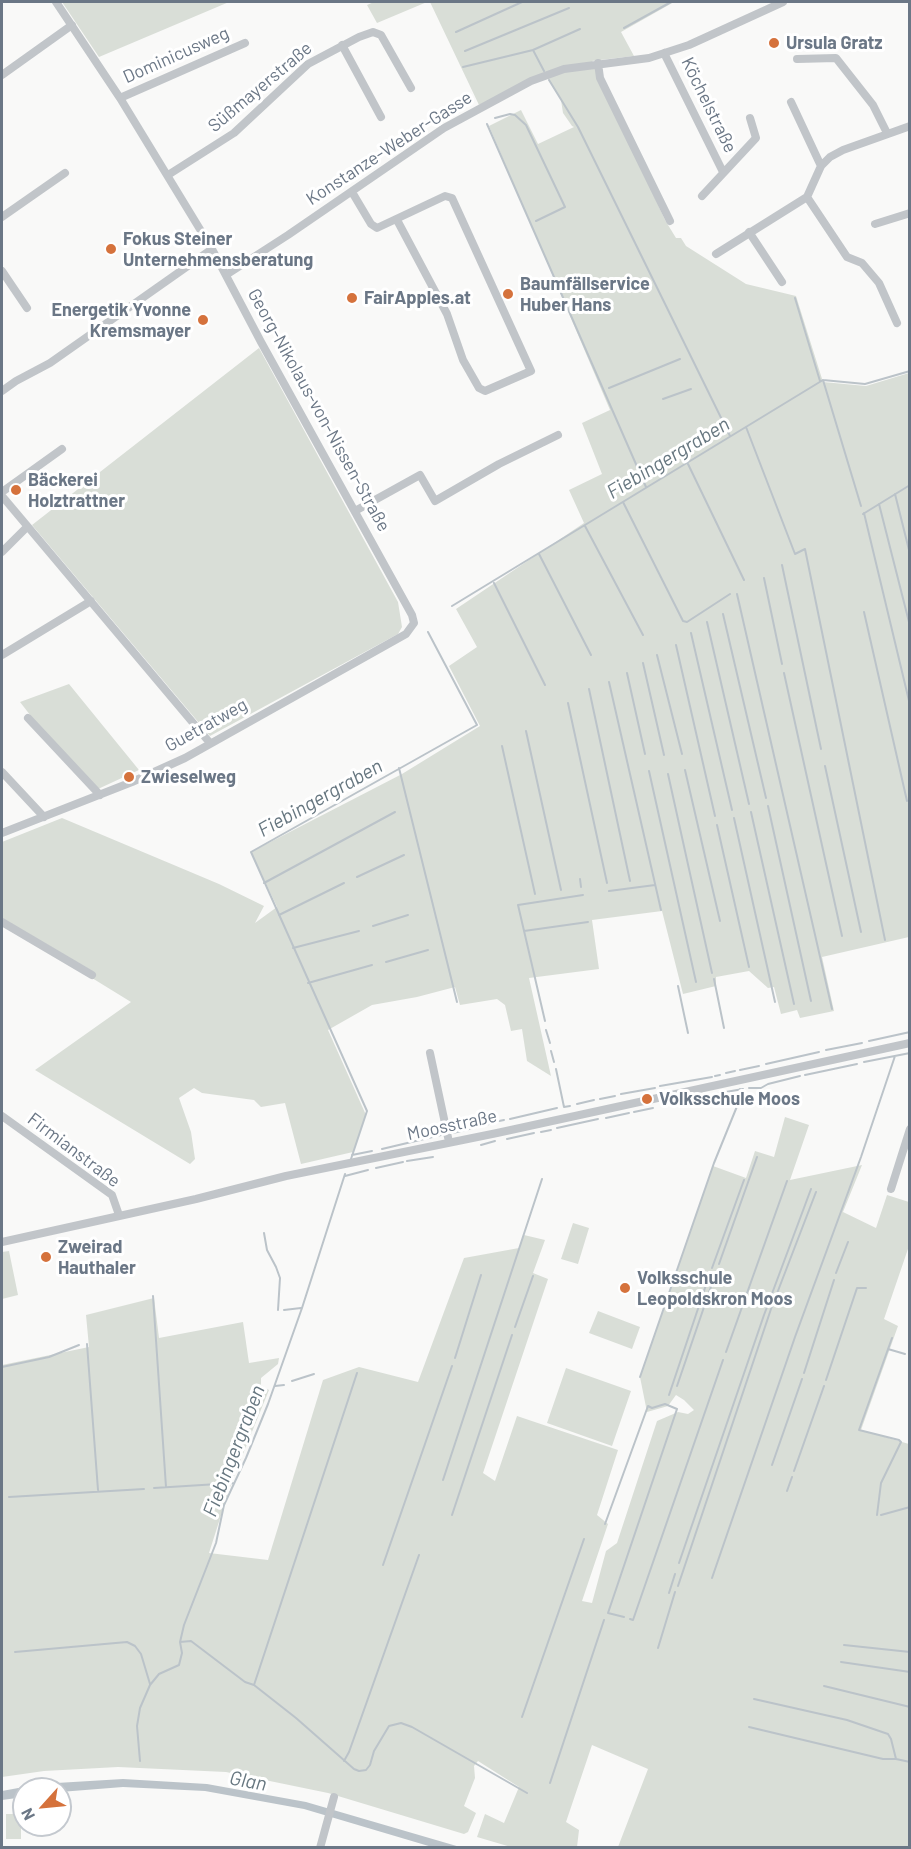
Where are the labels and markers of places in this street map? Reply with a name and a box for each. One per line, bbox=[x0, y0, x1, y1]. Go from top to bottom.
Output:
place label: Ursula Gratz bbox=[786, 32, 883, 54]
marker: Ursula Gratz bbox=[767, 36, 781, 50]
place label: Fokus Steiner Unternehmensberatung bbox=[123, 228, 313, 270]
marker: Fokus Steiner Unternehmensberatung bbox=[104, 242, 118, 256]
place label: Baumfällservice Huber Hans bbox=[520, 273, 650, 316]
place label: FairApples.at bbox=[364, 287, 471, 309]
marker: Baumfällservice Huber Hans bbox=[501, 287, 515, 301]
marker: FairApples.at bbox=[345, 291, 359, 305]
place label: Energetik Yvonne Kremsmayer bbox=[51, 299, 191, 342]
marker: Energetik Yvonne Kremsmayer bbox=[196, 313, 210, 327]
place label: Bäckerei Holztrattner bbox=[28, 469, 125, 512]
marker: Bäckerei Holztrattner bbox=[9, 483, 23, 497]
place label: Zwieselweg bbox=[141, 766, 236, 788]
marker: Zwieselweg bbox=[122, 770, 136, 784]
place label: Volksschule Moos bbox=[659, 1088, 800, 1110]
marker: Volksschule Moos bbox=[640, 1092, 654, 1106]
place label: Zweirad Hauthaler bbox=[58, 1236, 136, 1278]
marker: Zweirad Hauthaler bbox=[39, 1250, 53, 1264]
place label: Volksschule Leopoldskron Moos bbox=[637, 1267, 793, 1310]
marker: Volksschule Leopoldskron Moos bbox=[618, 1281, 632, 1295]

